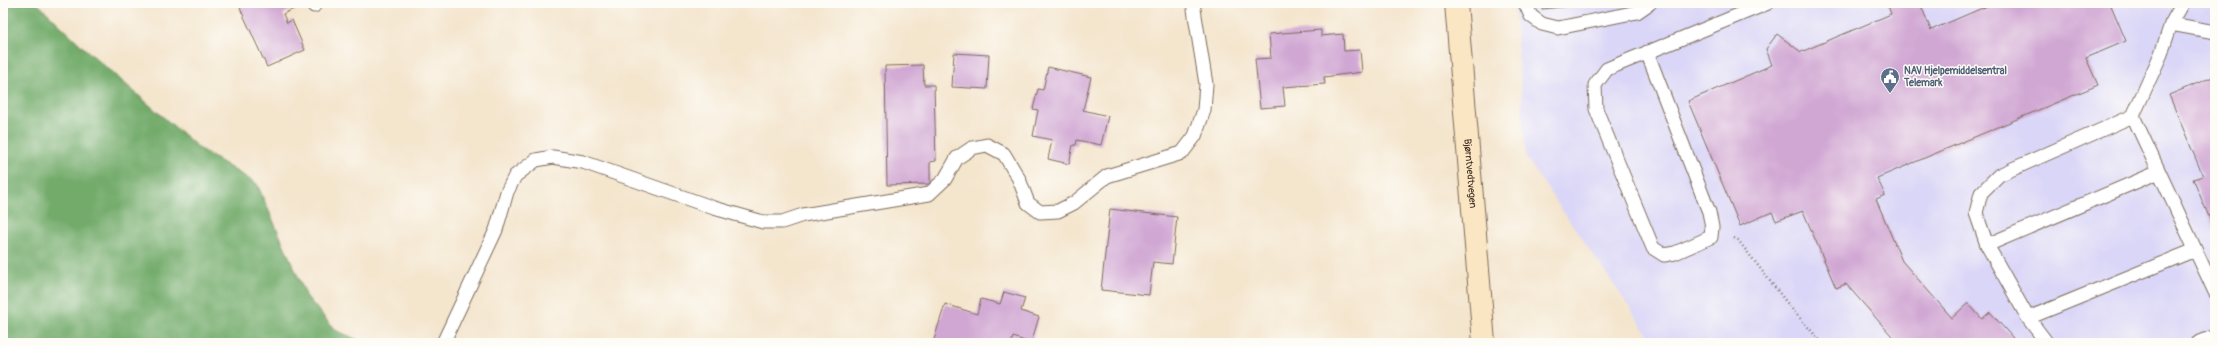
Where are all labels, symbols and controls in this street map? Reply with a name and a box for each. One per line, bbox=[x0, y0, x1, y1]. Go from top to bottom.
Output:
place label: NAV Hjelpemiddelsentral Telemark bbox=[1903, 65, 2007, 89]
public building icon: NAV Hjelpemiddelsentral Telemark bbox=[1879, 66, 1901, 94]
street label: Bjørntvedtvegen bbox=[1461, 138, 1479, 209]

